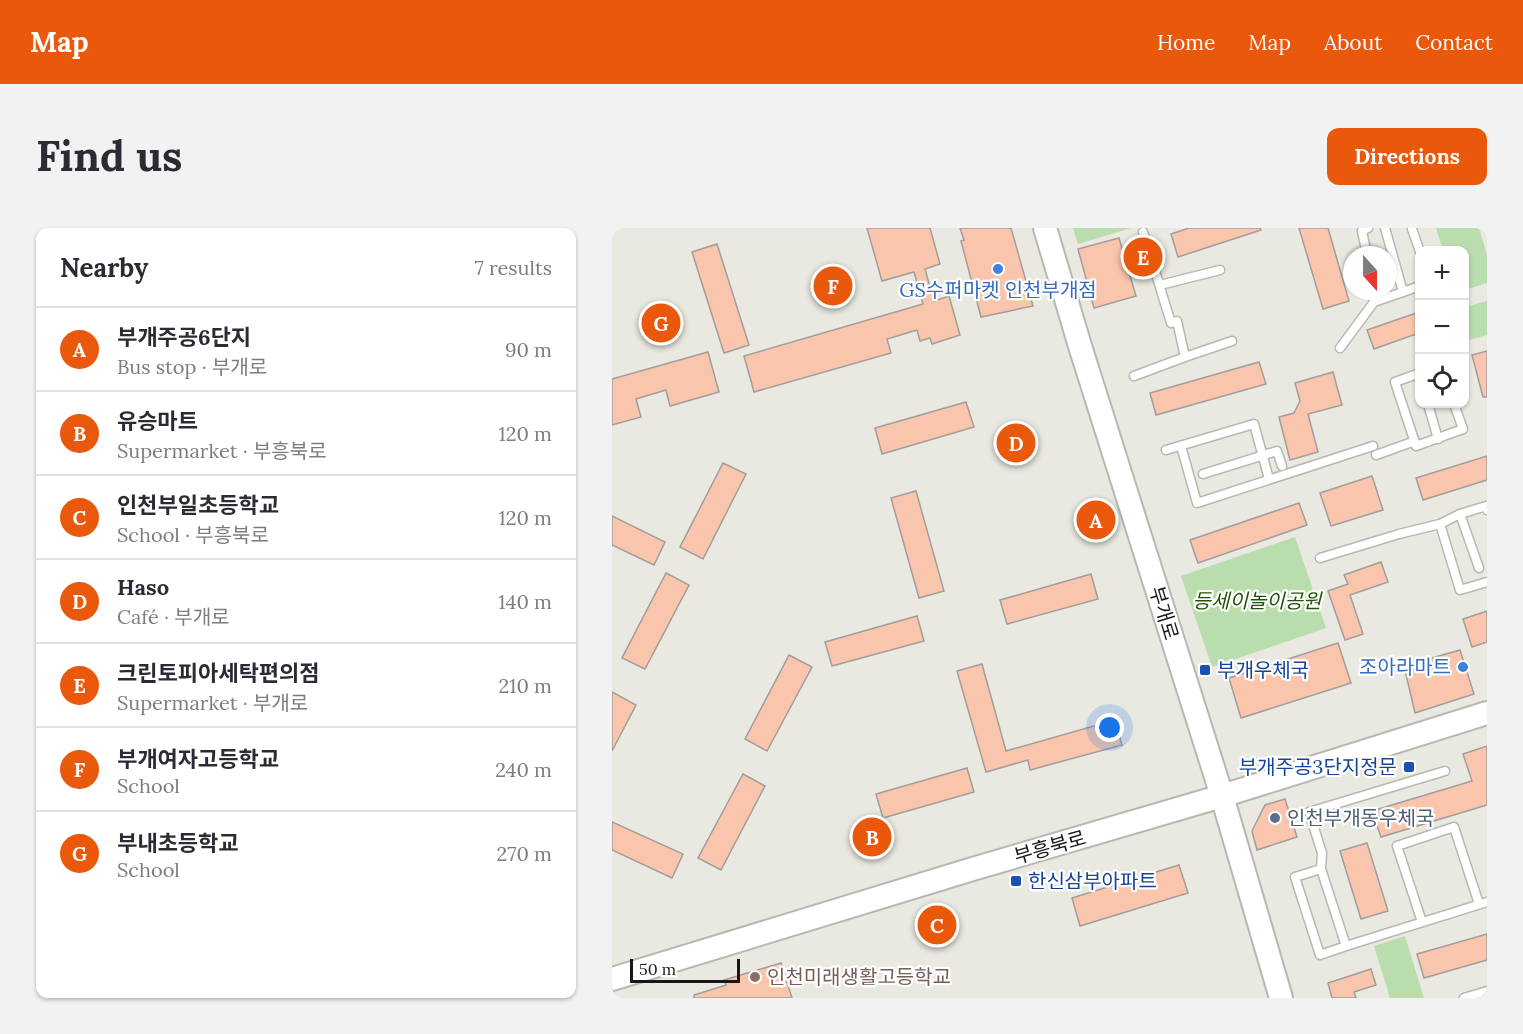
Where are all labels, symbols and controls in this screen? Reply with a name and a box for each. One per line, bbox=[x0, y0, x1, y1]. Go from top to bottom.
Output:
text: Map bbox=[30, 24, 89, 60]
text: Home bbox=[1157, 29, 1215, 56]
text: Map bbox=[1248, 29, 1291, 56]
text: About bbox=[1324, 29, 1382, 56]
text: Contact bbox=[1415, 29, 1493, 56]
button: Directions bbox=[1327, 128, 1487, 185]
text: Find us bbox=[36, 129, 182, 183]
pin: E bbox=[1124, 234, 1162, 279]
north arrow bbox=[1343, 246, 1397, 300]
map controls bbox=[1415, 246, 1469, 408]
button: + bbox=[1415, 246, 1469, 300]
text: Nearby bbox=[60, 251, 148, 284]
text: 7 results bbox=[475, 255, 552, 280]
marker: GS수퍼마켓 인천부개점 bbox=[991, 262, 1005, 276]
pin: F bbox=[814, 264, 852, 308]
place label: GS수퍼마켓 인천부개점 bbox=[899, 277, 1097, 302]
pin: G bbox=[641, 300, 680, 346]
button: − bbox=[1415, 300, 1469, 354]
text: 부개주공6단지 bbox=[117, 323, 251, 351]
text: A bbox=[73, 337, 86, 362]
text: 90 m bbox=[505, 337, 552, 362]
text: Bus stop · 부개로 bbox=[117, 354, 267, 379]
button: locate bbox=[1415, 354, 1469, 408]
text: 유승마트 bbox=[117, 407, 198, 435]
pin: D bbox=[996, 420, 1036, 466]
text: B bbox=[73, 421, 86, 446]
text: 120 m bbox=[498, 421, 552, 446]
text: Supermarket · 부흥북로 bbox=[117, 438, 327, 463]
text: 인천부일초등학교 bbox=[117, 491, 279, 519]
pin: A bbox=[1076, 498, 1116, 542]
text: C bbox=[73, 505, 86, 530]
text: 120 m bbox=[498, 505, 552, 530]
text: School · 부흥북로 bbox=[117, 522, 269, 547]
text: Haso bbox=[117, 573, 169, 601]
street label: 부개로 bbox=[1144, 583, 1185, 643]
park label: 등세이놀이공원 bbox=[1193, 588, 1323, 613]
text: D bbox=[72, 589, 87, 614]
text: 140 m bbox=[498, 589, 552, 614]
text: Café · 부개로 bbox=[117, 604, 230, 629]
place label: 조아라마트 bbox=[1359, 654, 1451, 679]
place label: 부개우체국 bbox=[1217, 657, 1309, 682]
text: 크린토피아세탁편의점 bbox=[117, 659, 319, 687]
marker: 조아라마트 bbox=[1456, 660, 1470, 674]
marker: 부개우체국 bbox=[1198, 663, 1212, 677]
text: E bbox=[73, 673, 86, 698]
text: 210 m bbox=[498, 673, 552, 698]
text: Supermarket · 부개로 bbox=[117, 690, 308, 715]
your location bbox=[1095, 713, 1124, 742]
text: 부개여자고등학교 bbox=[117, 745, 279, 773]
place label: 부개주공3단지정문 bbox=[1239, 754, 1397, 779]
text: F bbox=[74, 757, 85, 782]
text: 240 m bbox=[495, 757, 552, 782]
marker: 부개주공3단지정문 bbox=[1402, 760, 1416, 774]
text: School bbox=[117, 773, 180, 798]
place label: 인천부개동우체국 bbox=[1287, 805, 1434, 830]
marker: 인천부개동우체국 bbox=[1268, 811, 1282, 825]
pin: B bbox=[852, 814, 892, 860]
street label: 부흥북로 bbox=[1011, 824, 1089, 869]
text: 부내초등학교 bbox=[117, 829, 238, 857]
text: G bbox=[72, 841, 87, 866]
text: 270 m bbox=[496, 841, 552, 866]
text: School bbox=[117, 857, 180, 882]
place label: 한신삼부아파트 bbox=[1028, 868, 1157, 893]
marker: 한신삼부아파트 bbox=[1009, 874, 1023, 888]
pin: C bbox=[918, 902, 956, 948]
scale bar bbox=[630, 956, 740, 984]
text: 50 m bbox=[639, 959, 676, 979]
place label: 인천미래생활고등학교 bbox=[767, 964, 951, 989]
marker: 인천미래생활고등학교 bbox=[748, 970, 762, 984]

